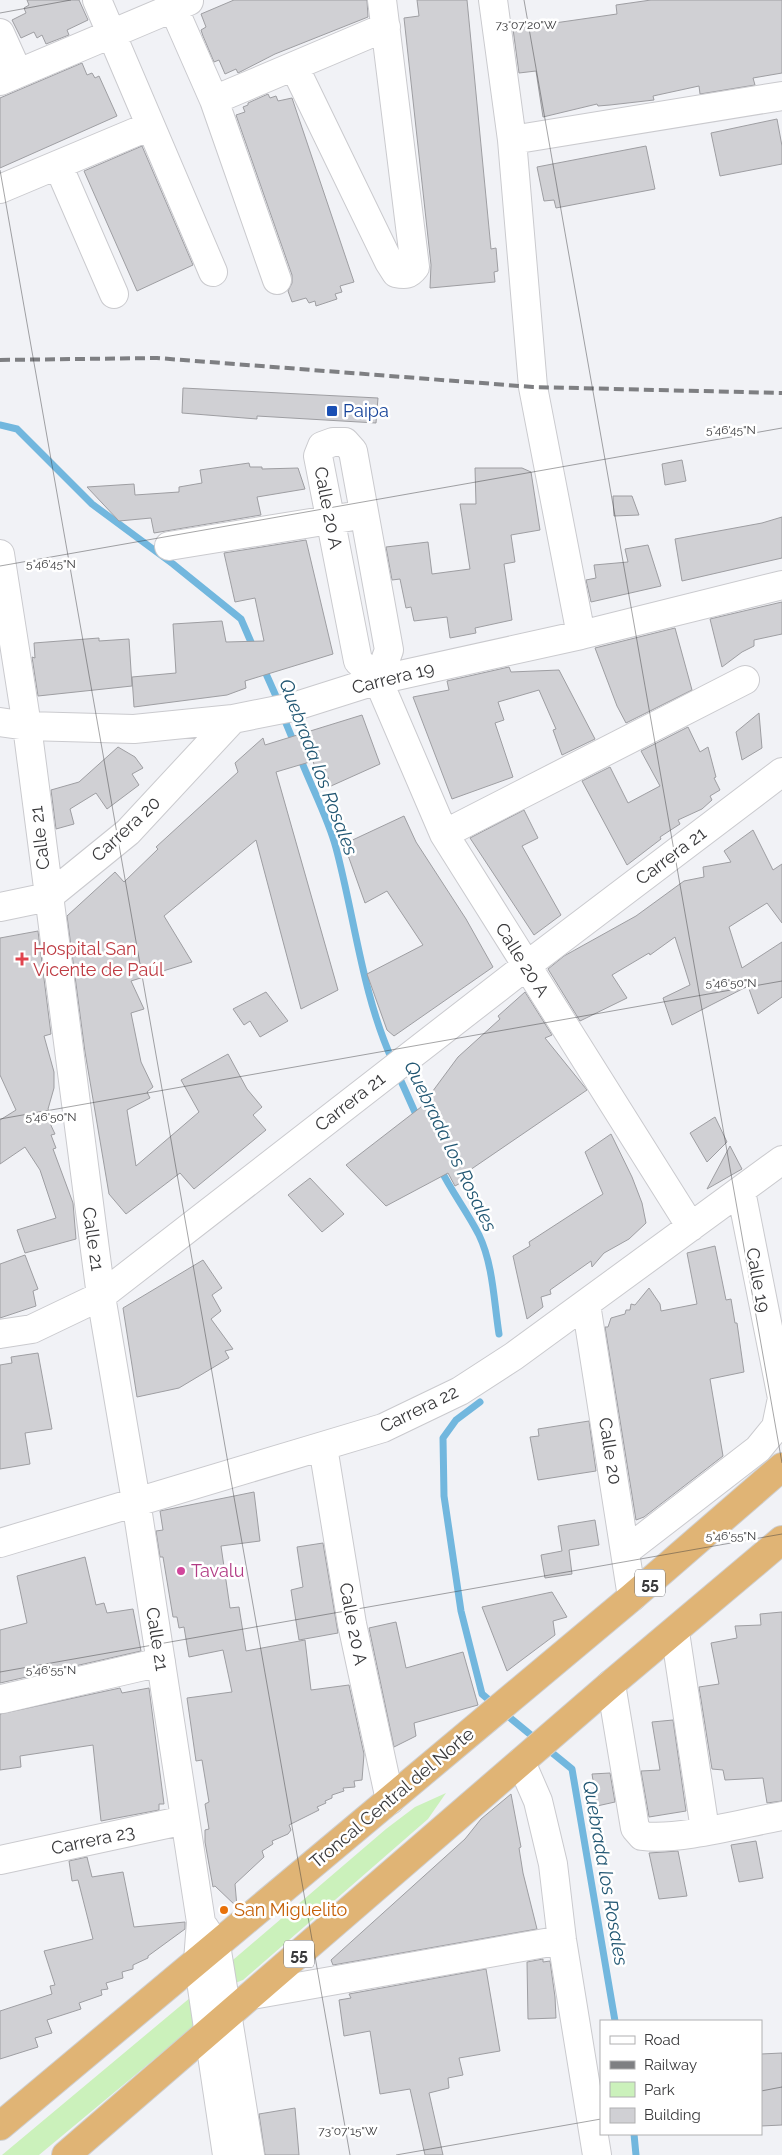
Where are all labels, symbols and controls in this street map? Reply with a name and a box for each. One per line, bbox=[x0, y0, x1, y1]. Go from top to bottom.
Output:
text: 73°07'20"W bbox=[495, 18, 557, 32]
place label: Paipa bbox=[343, 400, 389, 421]
marker: Paipa bbox=[325, 404, 339, 418]
text: 5°46'45"N bbox=[706, 423, 756, 437]
street label: Calle 20 A bbox=[310, 465, 347, 551]
text: 5°46'45"N bbox=[26, 557, 76, 571]
street label: Carrera 19 bbox=[350, 657, 436, 698]
water label: Quebrada los Rosales bbox=[275, 676, 363, 858]
street label: Carrera 20 bbox=[87, 792, 164, 866]
street label: Calle 21 bbox=[25, 805, 54, 871]
street label: Carrera 21 bbox=[631, 822, 710, 889]
street label: Calle 20 A bbox=[491, 919, 554, 1001]
place label: Hospital San Vicente de Paúl bbox=[33, 938, 164, 980]
marker: Hospital San Vicente de Paúl bbox=[15, 952, 29, 966]
text: 5°46'50"N bbox=[705, 976, 757, 990]
water label: Quebrada los Rosales bbox=[400, 1057, 502, 1235]
street label: Carrera 21 bbox=[311, 1068, 389, 1135]
text: 5°46'50"N bbox=[25, 1110, 77, 1124]
street label: Calle 21 bbox=[79, 1206, 108, 1272]
street label: Calle 19 bbox=[742, 1246, 775, 1314]
street label: Carrera 22 bbox=[376, 1381, 461, 1437]
street label: Calle 20 bbox=[595, 1416, 626, 1486]
text: 5°46'55"N bbox=[706, 1529, 756, 1543]
place label: Tavalu bbox=[191, 1560, 244, 1581]
marker: Tavalu bbox=[175, 1565, 187, 1577]
road number: 55 bbox=[635, 1570, 665, 1596]
street label: Calle 20 A bbox=[335, 1581, 372, 1667]
street label: Calle 21 bbox=[142, 1606, 173, 1673]
text: 5°46'55"N bbox=[26, 1663, 76, 1677]
street label: Troncal Central del Norte bbox=[305, 1723, 478, 1872]
water label: Quebrada los Rosales bbox=[579, 1779, 633, 1967]
street label: Carrera 23 bbox=[49, 1820, 137, 1859]
place label: San Miguelito bbox=[234, 1899, 348, 1920]
marker: San Miguelito bbox=[218, 1904, 230, 1916]
road number: 55 bbox=[284, 1940, 314, 1968]
legend bbox=[600, 2020, 762, 2135]
text: Road bbox=[644, 2031, 680, 2049]
text: Railway bbox=[644, 2056, 697, 2074]
text: Park bbox=[644, 2081, 675, 2099]
text: Building bbox=[644, 2106, 701, 2124]
text: 73°07'15"W bbox=[318, 2124, 378, 2138]

